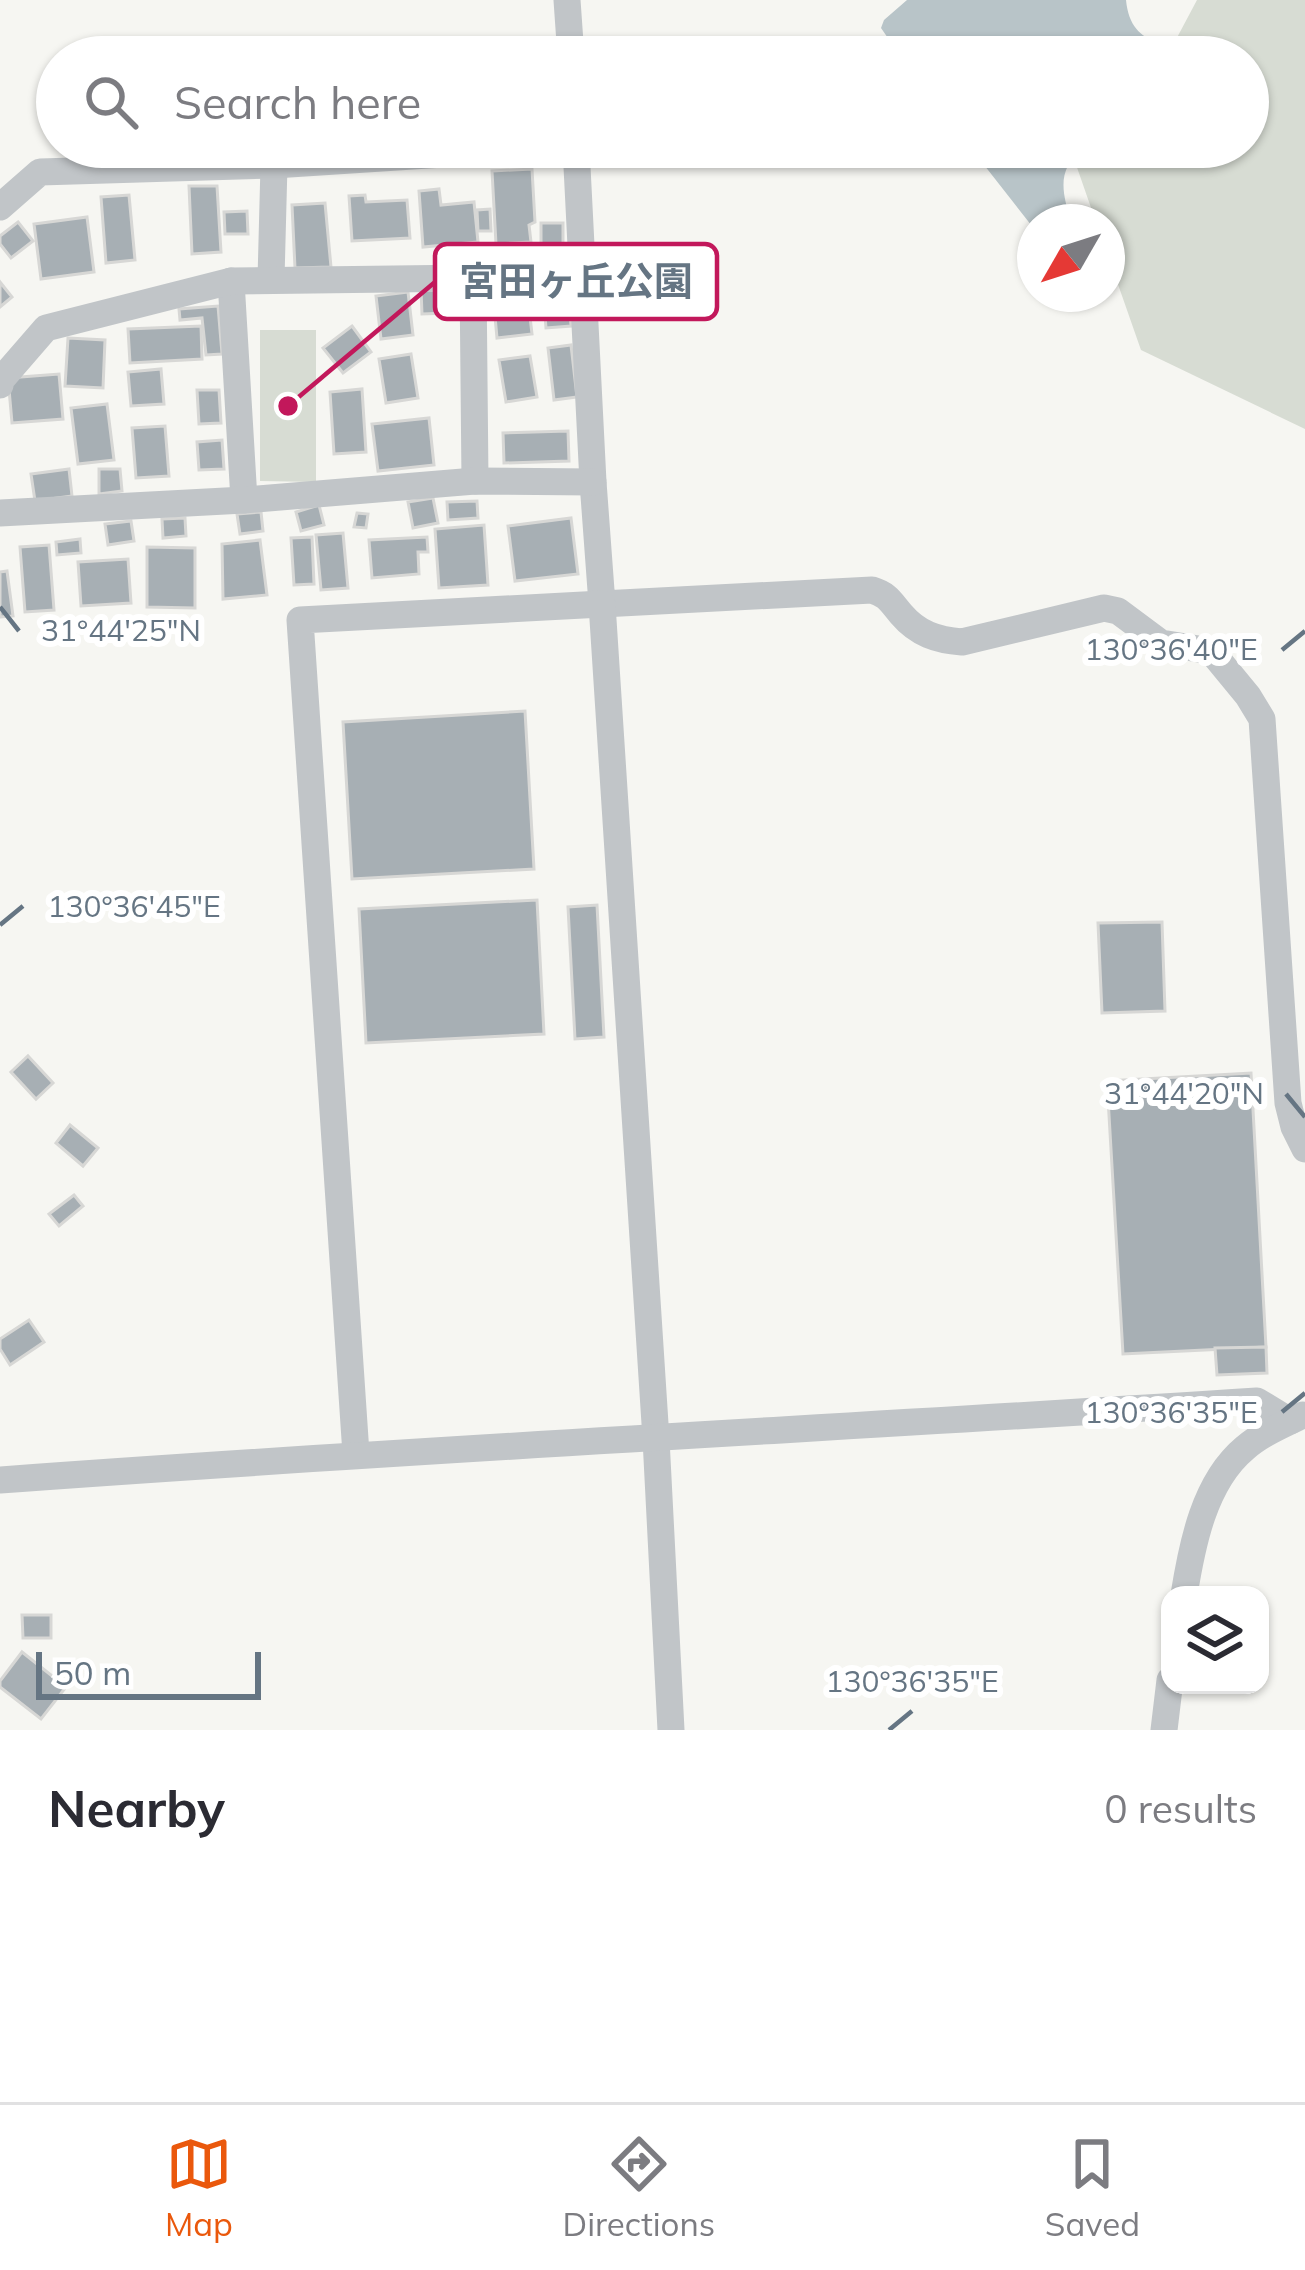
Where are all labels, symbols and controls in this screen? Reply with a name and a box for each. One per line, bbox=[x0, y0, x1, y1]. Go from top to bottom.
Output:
search box bbox=[36, 36, 1269, 168]
icon: search bbox=[78, 69, 144, 135]
text: Search here bbox=[174, 74, 421, 130]
north arrow bbox=[1017, 204, 1125, 312]
callout: 宮田ヶ丘公園 bbox=[435, 244, 717, 319]
text: 宮田ヶ丘公園 bbox=[459, 256, 693, 305]
text: 31°44'25"N bbox=[41, 611, 201, 649]
text: 130°36'40"E bbox=[1084, 630, 1258, 668]
text: 130°36'45"E bbox=[47, 887, 221, 925]
text: 31°44'20"N bbox=[1104, 1074, 1264, 1112]
text: 130°36'35"E bbox=[1084, 1393, 1258, 1431]
map controls bbox=[1161, 1586, 1269, 1694]
button: layers bbox=[1161, 1586, 1269, 1694]
scale bar bbox=[36, 1646, 261, 1699]
text: 50 m bbox=[54, 1652, 131, 1693]
text: 130°36'35"E bbox=[825, 1662, 999, 1700]
text: Nearby bbox=[48, 1776, 225, 1840]
text: 0 results bbox=[1104, 1784, 1257, 1833]
tab: Map bbox=[165, 2131, 233, 2244]
tab: Directions bbox=[563, 2131, 715, 2244]
tab: Saved bbox=[1045, 2131, 1140, 2244]

